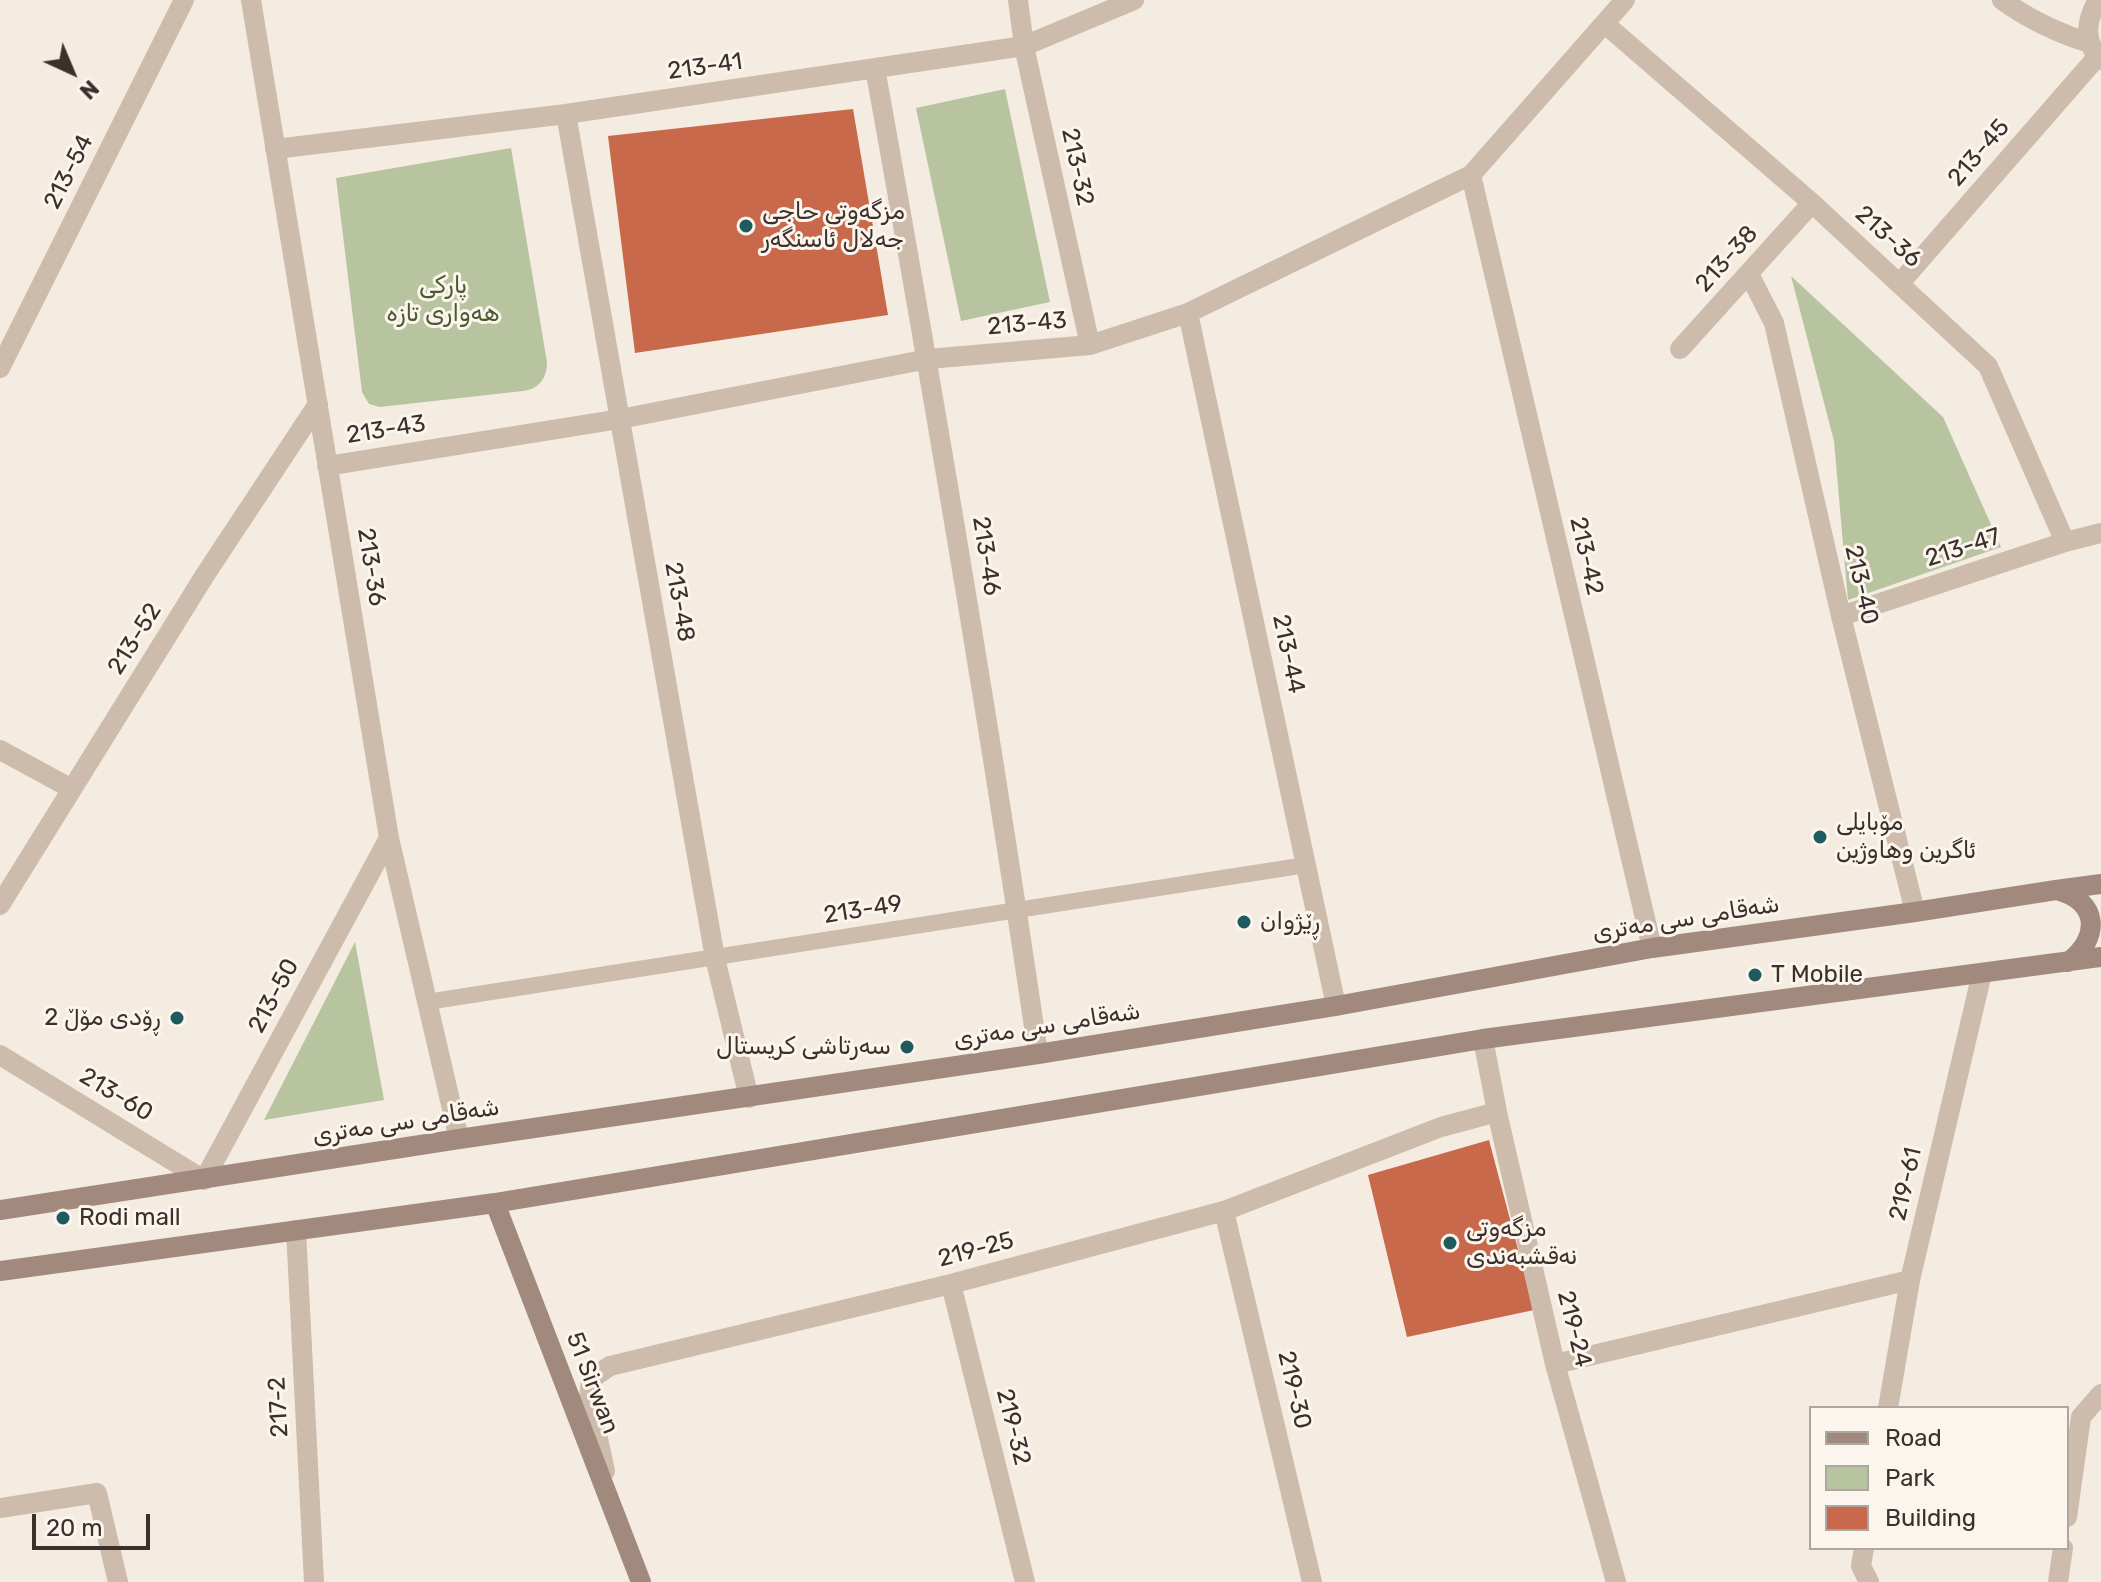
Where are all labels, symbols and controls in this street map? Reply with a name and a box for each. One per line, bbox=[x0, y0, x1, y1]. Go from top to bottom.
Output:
north arrow bbox=[32, 32, 112, 112]
street label: 213-41 bbox=[666, 48, 744, 86]
text: N bbox=[74, 74, 104, 105]
street label: 213-45 bbox=[1942, 114, 2016, 192]
street label: 213-32 bbox=[1055, 126, 1099, 208]
street label: 213-54 bbox=[38, 130, 100, 214]
place label: مزگەوتی حاجی جەلال ئاسنگەر bbox=[762, 198, 905, 254]
street label: 213-36 bbox=[1849, 200, 1927, 274]
marker: مزگەوتی حاجی جەلال ئاسنگەر bbox=[737, 217, 755, 235]
street label: 213-38 bbox=[1690, 220, 1764, 298]
park label: پارکی هەواری تازە bbox=[387, 272, 499, 328]
street label: 213-43 bbox=[986, 306, 1068, 342]
street label: 213-43 bbox=[344, 410, 428, 450]
street label: 213-46 bbox=[966, 514, 1006, 598]
street label: 213-42 bbox=[1563, 514, 1609, 598]
street label: 213-47 bbox=[1922, 522, 2004, 574]
street label: 213-36 bbox=[351, 526, 391, 608]
street label: 213-40 bbox=[1838, 543, 1884, 627]
street label: 213-48 bbox=[658, 560, 700, 644]
street label: 213-52 bbox=[102, 598, 168, 680]
street label: 213-44 bbox=[1266, 612, 1310, 696]
place label: مۆبایلی ئاگرین وهاوژین bbox=[1836, 809, 1977, 865]
marker: مۆبایلی ئاگرین وهاوژین bbox=[1811, 828, 1829, 846]
street label: 213-49 bbox=[822, 890, 904, 930]
street label: شەقامی سی مەتری bbox=[1590, 890, 1782, 948]
place label: ڕێژوان bbox=[1260, 908, 1320, 936]
marker: ڕێژوان bbox=[1235, 913, 1253, 931]
street label: 213-50 bbox=[243, 954, 305, 1038]
place label: T Mobile bbox=[1771, 961, 1863, 989]
marker: T Mobile bbox=[1746, 966, 1764, 984]
street label: شەقامی سی مەتری bbox=[951, 997, 1143, 1055]
place label: ڕۆدی مۆڵ 2 bbox=[44, 1004, 161, 1032]
marker: ڕۆدی مۆڵ 2 bbox=[168, 1009, 186, 1027]
place label: سەرتاشی کریستال bbox=[716, 1033, 891, 1061]
marker: سەرتاشی کریستال bbox=[898, 1038, 916, 1056]
street label: 213-60 bbox=[74, 1062, 158, 1128]
street label: شەقامی سی مەتری bbox=[310, 1093, 502, 1151]
street label: 219-61 bbox=[1884, 1145, 1928, 1223]
place label: Rodi mall bbox=[79, 1204, 181, 1232]
marker: Rodi mall bbox=[54, 1209, 72, 1227]
place label: مزگەوتی نەقشبەندی bbox=[1466, 1215, 1577, 1271]
street label: 219-25 bbox=[935, 1226, 1017, 1274]
marker: مزگەوتی نەقشبەندی bbox=[1441, 1234, 1459, 1252]
street label: 219-24 bbox=[1551, 1288, 1597, 1370]
street label: 51 Sirwan bbox=[559, 1328, 625, 1438]
street label: 219-30 bbox=[1271, 1348, 1317, 1432]
street label: 217-2 bbox=[263, 1376, 295, 1438]
street label: 219-32 bbox=[990, 1386, 1036, 1468]
legend bbox=[1809, 1406, 2069, 1550]
text: Road bbox=[1885, 1424, 1942, 1452]
text: Park bbox=[1885, 1464, 1935, 1492]
scale bar bbox=[36, 1498, 154, 1548]
text: Building bbox=[1885, 1504, 1976, 1532]
text: 20 m bbox=[46, 1514, 103, 1542]

